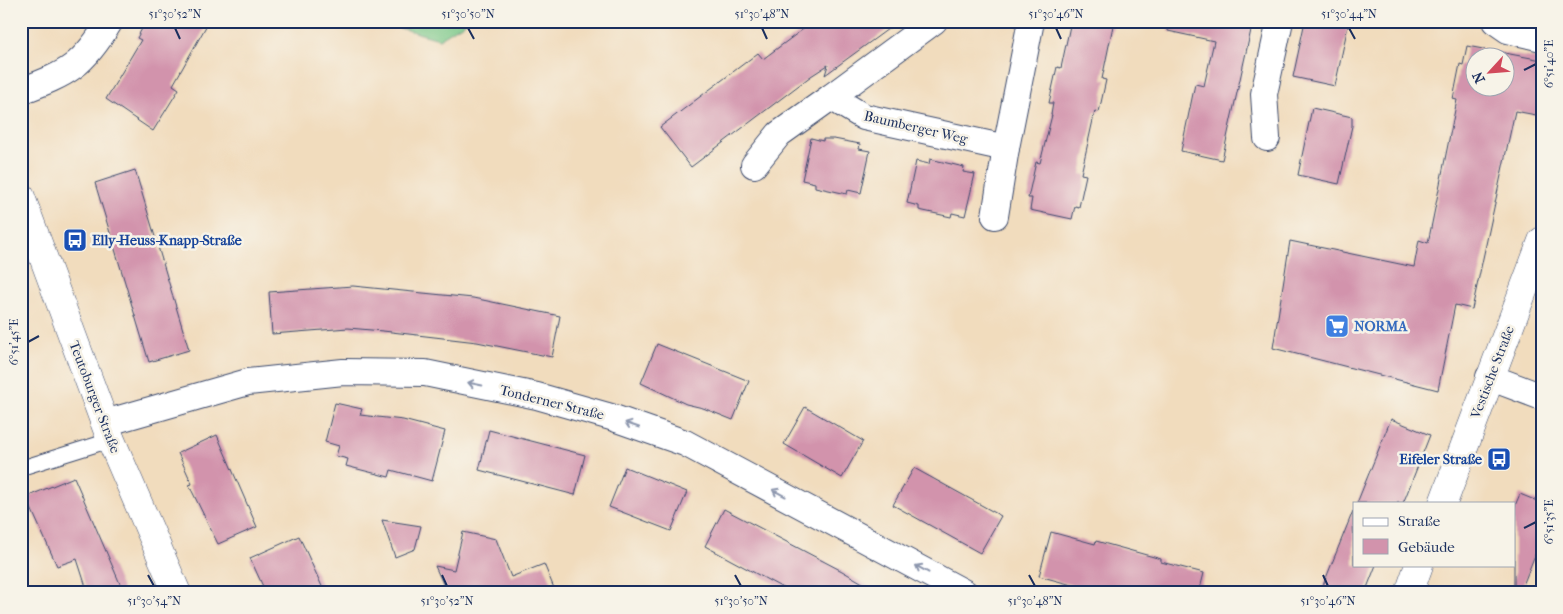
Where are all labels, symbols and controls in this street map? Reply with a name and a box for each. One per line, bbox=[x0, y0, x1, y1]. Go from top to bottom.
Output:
text: 51°30'52"N bbox=[148, 7, 202, 21]
text: 51°30'50"N bbox=[441, 7, 495, 21]
text: 51°30'48"N bbox=[735, 7, 789, 21]
text: 51°30'46"N bbox=[1028, 7, 1084, 21]
text: 51°30'44"N bbox=[1321, 7, 1377, 21]
text: 6°51'40"E bbox=[1542, 40, 1556, 88]
north arrow bbox=[1466, 48, 1516, 98]
text: N bbox=[1469, 69, 1489, 86]
street label: Baumberger Weg bbox=[862, 107, 970, 148]
bus stop icon: Elly-Heuss-Knapp-Straße bbox=[62, 227, 88, 253]
place label: Elly-Heuss-Knapp-Straße bbox=[92, 232, 242, 249]
supermarket icon: NORMA bbox=[1324, 313, 1350, 339]
place label: NORMA bbox=[1354, 318, 1408, 335]
text: 6°51'45"E bbox=[7, 319, 21, 365]
street label: Vestische Straße bbox=[1467, 323, 1518, 422]
street label: Teutoburger Straße bbox=[65, 339, 124, 456]
one-way arrow bbox=[467, 378, 483, 388]
street label: Tonderner Straße bbox=[498, 381, 606, 424]
one-way arrow bbox=[625, 420, 640, 429]
bus stop icon: Eifeler Straße bbox=[1486, 446, 1512, 472]
place label: Eifeler Straße bbox=[1399, 451, 1482, 468]
one-way arrow bbox=[772, 488, 787, 497]
text: 6°51'35"E bbox=[1542, 499, 1556, 545]
legend bbox=[1353, 502, 1516, 566]
text: Straße bbox=[1398, 512, 1441, 530]
text: Gebäude bbox=[1398, 538, 1455, 556]
one-way arrow bbox=[916, 564, 930, 574]
text: 51°30'54"N bbox=[127, 594, 181, 608]
text: 51°30'52"N bbox=[420, 594, 474, 608]
text: 51°30'50"N bbox=[714, 594, 768, 608]
text: 51°30'48"N bbox=[1008, 594, 1062, 608]
text: 51°30'46"N bbox=[1300, 594, 1356, 608]

